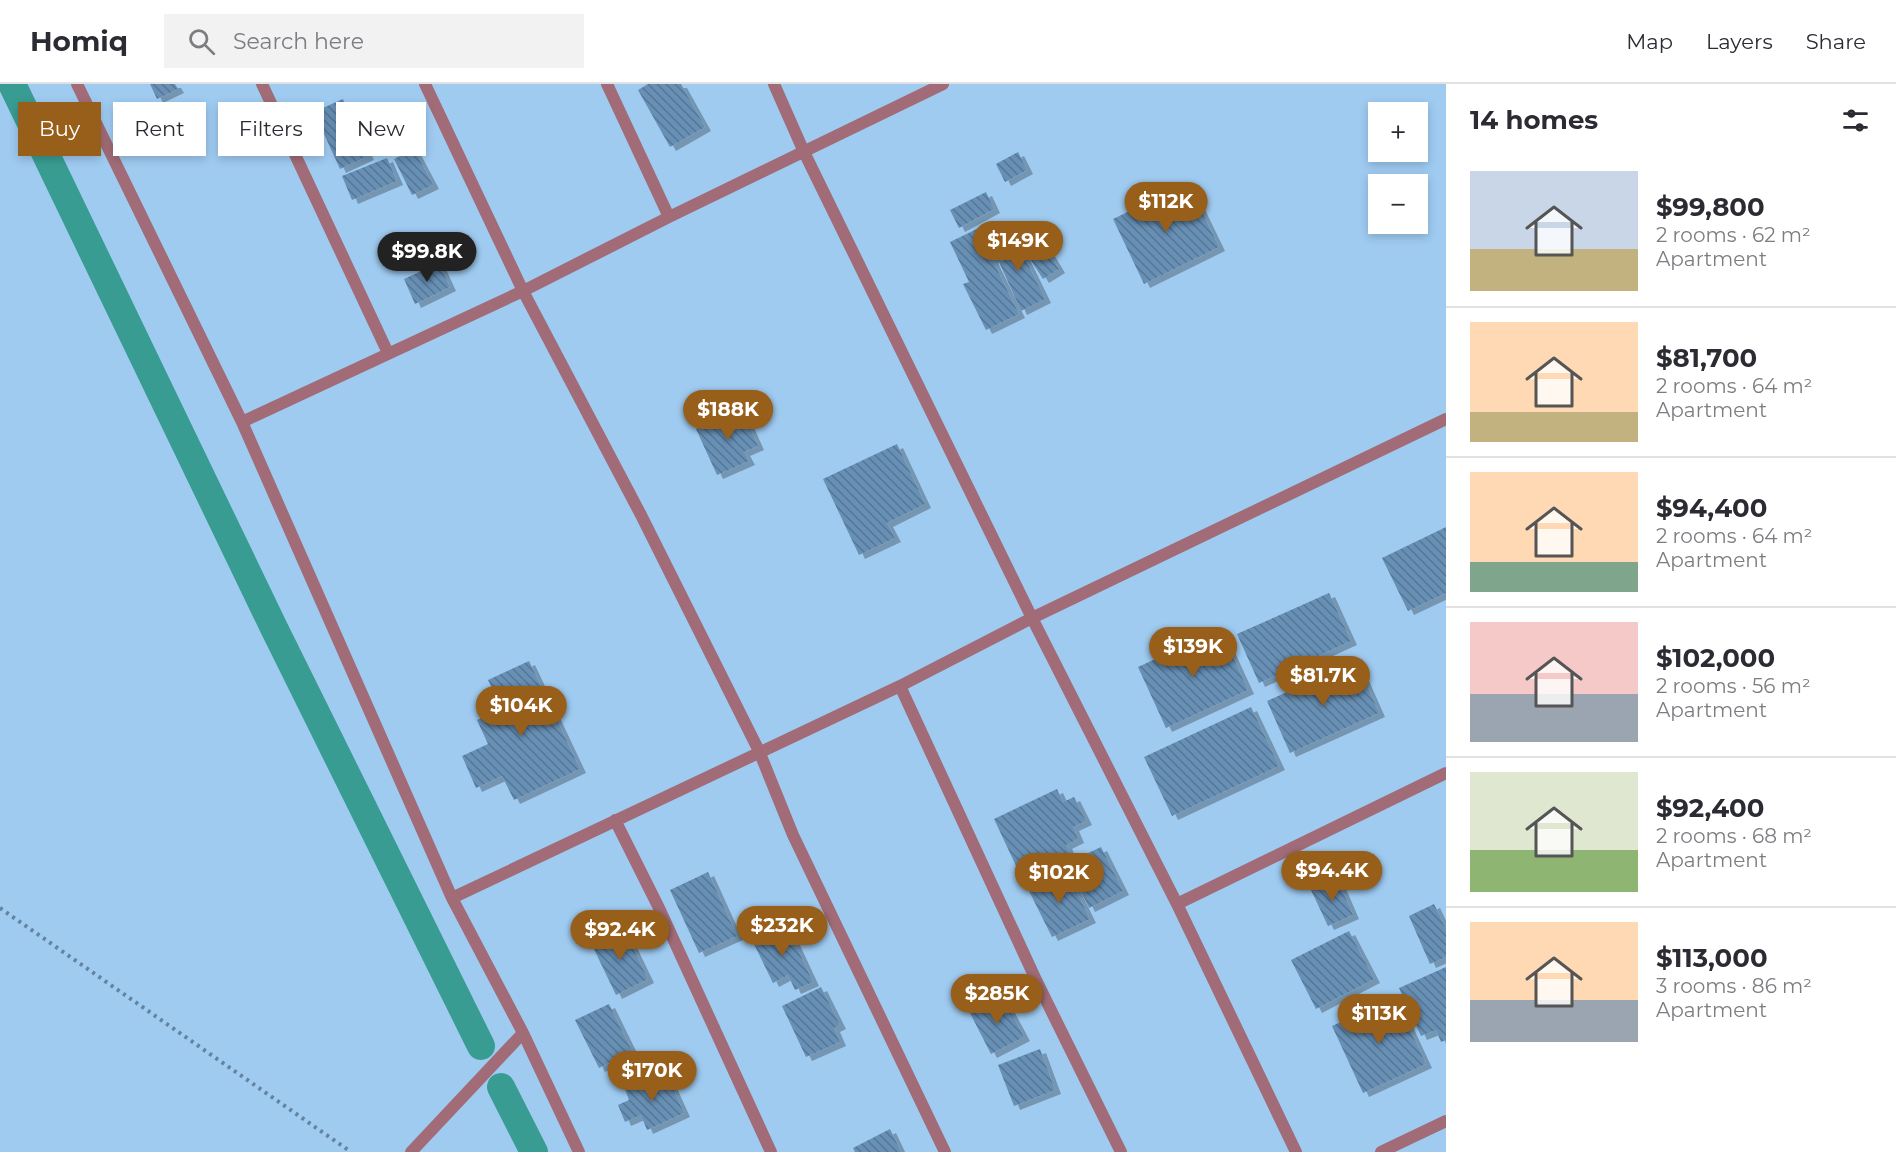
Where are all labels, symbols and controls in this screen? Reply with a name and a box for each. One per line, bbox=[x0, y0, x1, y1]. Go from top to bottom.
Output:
search box bbox=[164, 14, 584, 68]
text: Homiq bbox=[30, 24, 128, 58]
icon: search bbox=[185, 25, 218, 58]
text: Search here bbox=[233, 28, 364, 55]
text: Map bbox=[1626, 29, 1673, 54]
text: Layers bbox=[1706, 29, 1773, 54]
text: Share bbox=[1806, 29, 1866, 54]
chip: Buy bbox=[18, 102, 101, 156]
chip: Rent bbox=[113, 102, 206, 156]
chip: Filters bbox=[218, 102, 324, 156]
chip: New bbox=[336, 102, 426, 156]
map controls bbox=[1368, 102, 1428, 234]
button: + bbox=[1368, 102, 1428, 162]
text: 14 homes bbox=[1470, 104, 1598, 136]
icon: filters bbox=[1839, 104, 1872, 137]
button: − bbox=[1368, 174, 1428, 234]
pin: $112K bbox=[1124, 182, 1208, 233]
text: $112K bbox=[1139, 189, 1193, 213]
text: $99,800 bbox=[1656, 191, 1765, 223]
icon: home bbox=[1518, 195, 1590, 267]
pin: $149K bbox=[976, 221, 1060, 272]
text: 2 rooms · 62 m² bbox=[1656, 223, 1811, 247]
text: $149K bbox=[987, 228, 1049, 252]
pin: $99.8K bbox=[378, 232, 476, 283]
text: $99.8K bbox=[391, 239, 463, 263]
text: Apartment bbox=[1656, 247, 1767, 271]
text: $81,700 bbox=[1656, 342, 1757, 374]
icon: home bbox=[1518, 346, 1590, 418]
text: 2 rooms · 64 m² bbox=[1656, 374, 1812, 398]
pin: $188K bbox=[686, 390, 770, 441]
text: $188K bbox=[697, 397, 759, 421]
text: Apartment bbox=[1656, 398, 1767, 422]
text: $94,400 bbox=[1656, 492, 1767, 524]
icon: home bbox=[1518, 496, 1590, 568]
text: 2 rooms · 64 m² bbox=[1656, 524, 1812, 548]
text: Apartment bbox=[1656, 548, 1767, 572]
pin: $139K bbox=[1151, 627, 1235, 678]
text: $139K bbox=[1163, 634, 1223, 658]
text: $102,000 bbox=[1656, 642, 1775, 674]
icon: home bbox=[1518, 646, 1590, 718]
pin: $81.7K bbox=[1274, 656, 1372, 707]
text: $81.7K bbox=[1290, 663, 1356, 687]
text: 2 rooms · 56 m² bbox=[1656, 674, 1811, 698]
pin: $104K bbox=[479, 686, 563, 737]
text: $104K bbox=[490, 693, 552, 717]
text: Apartment bbox=[1656, 698, 1767, 722]
text: $92,400 bbox=[1656, 792, 1764, 824]
icon: home bbox=[1518, 796, 1590, 868]
text: 2 rooms · 68 m² bbox=[1656, 824, 1812, 848]
text: Apartment bbox=[1656, 848, 1767, 872]
pin: $94.4K bbox=[1283, 851, 1381, 902]
pin: $102K bbox=[1017, 853, 1101, 904]
text: $94.4K bbox=[1295, 858, 1369, 882]
text: $102K bbox=[1029, 860, 1089, 884]
pin: $232K bbox=[740, 906, 824, 957]
pin: $92.4K bbox=[571, 910, 669, 961]
text: $232K bbox=[751, 913, 813, 937]
text: $92.4K bbox=[584, 917, 656, 941]
text: $113,000 bbox=[1656, 942, 1768, 974]
icon: home bbox=[1518, 946, 1590, 1018]
pin: $285K bbox=[955, 974, 1039, 1025]
text: 3 rooms · 86 m² bbox=[1656, 974, 1812, 998]
text: $285K bbox=[965, 981, 1029, 1005]
pin: $113K bbox=[1337, 994, 1421, 1045]
text: Apartment bbox=[1656, 998, 1767, 1022]
text: $113K bbox=[1352, 1001, 1406, 1025]
pin: $170K bbox=[610, 1051, 694, 1102]
text: $170K bbox=[622, 1058, 682, 1082]

